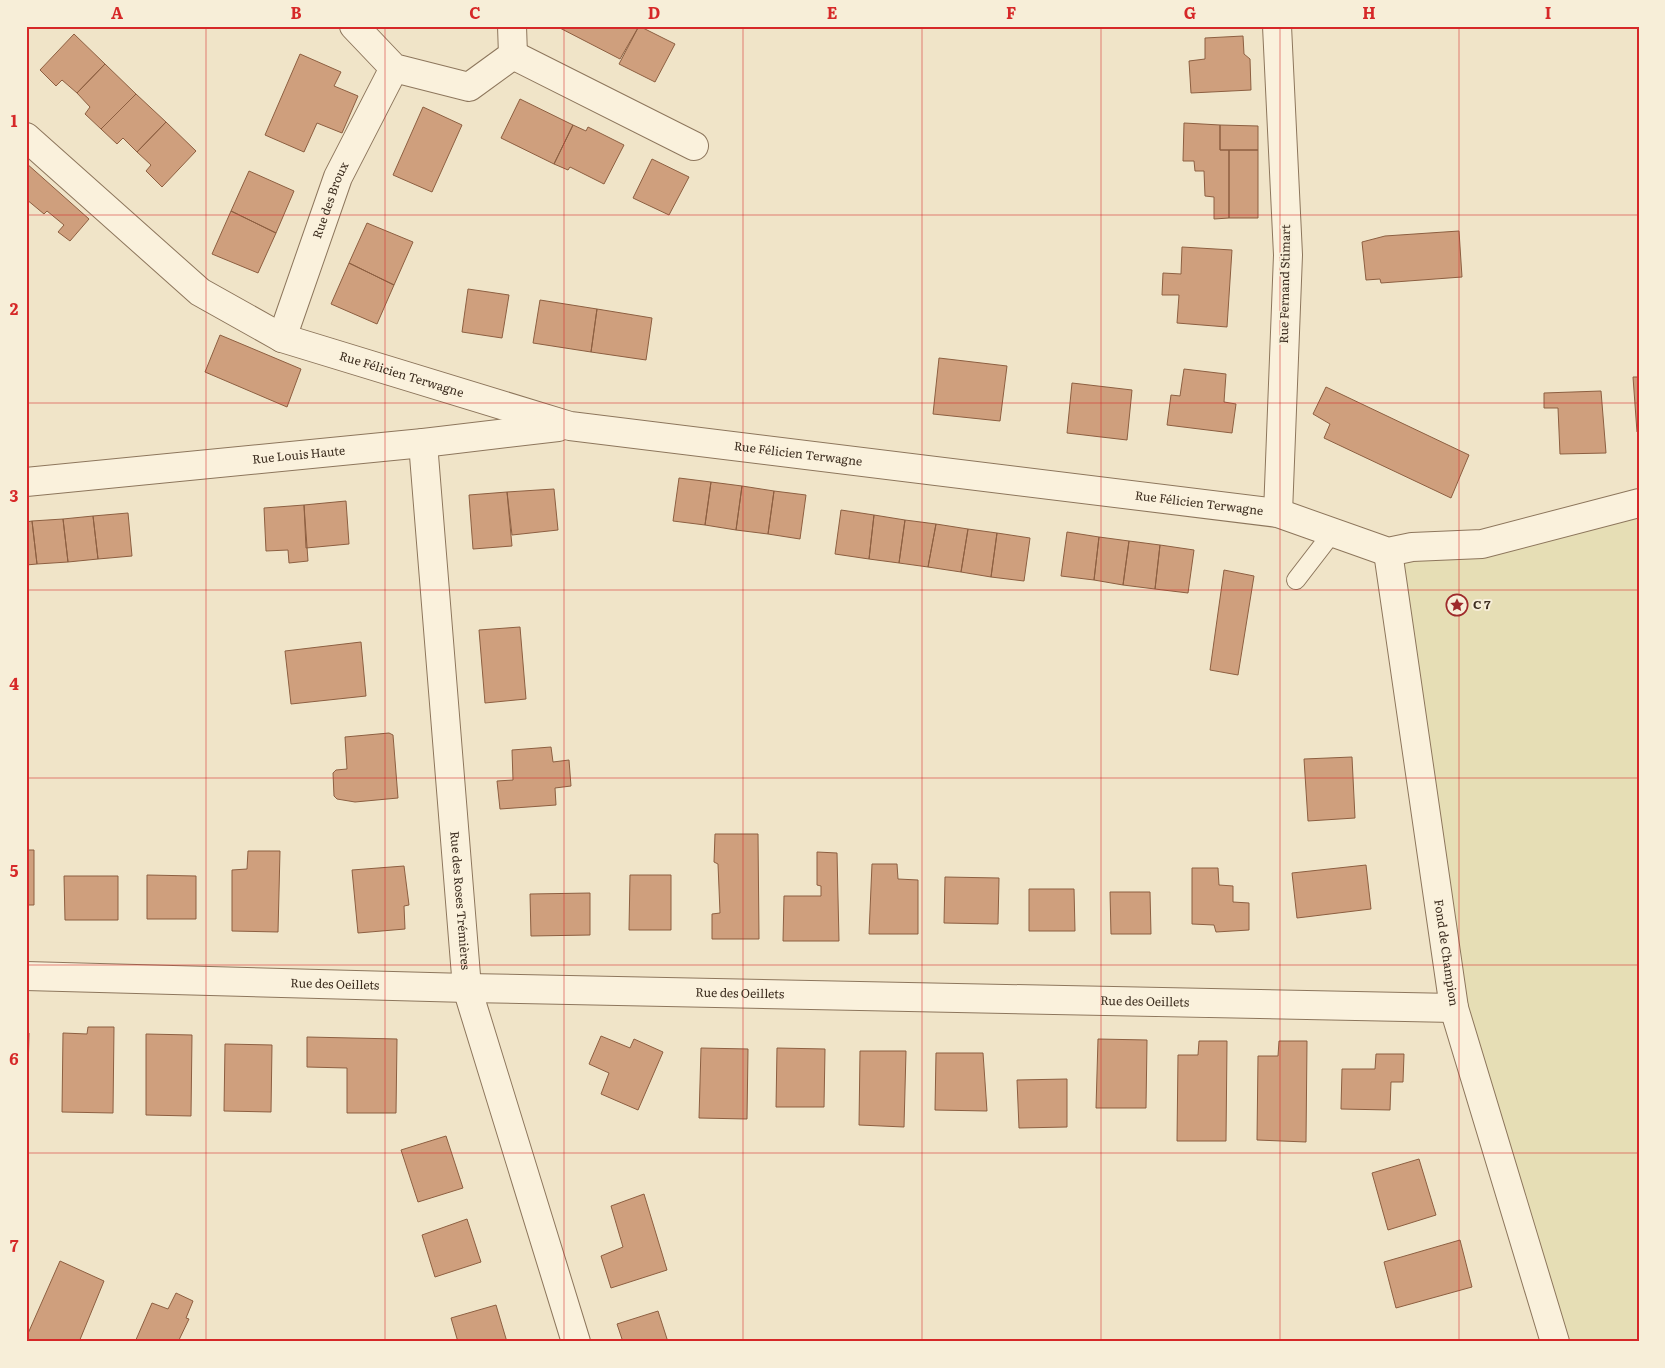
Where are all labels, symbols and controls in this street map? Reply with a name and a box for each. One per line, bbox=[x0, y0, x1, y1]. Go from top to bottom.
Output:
text: A bbox=[111, 0, 123, 24]
text: B bbox=[290, 0, 302, 24]
text: C bbox=[469, 0, 481, 24]
text: D bbox=[648, 0, 660, 24]
text: E bbox=[827, 0, 838, 24]
text: F bbox=[1006, 0, 1016, 24]
text: G bbox=[1184, 0, 1196, 24]
text: H bbox=[1362, 0, 1376, 24]
text: I bbox=[1545, 0, 1551, 24]
text: 1 bbox=[11, 108, 18, 132]
street label: Rue des Broux bbox=[307, 158, 352, 241]
street label: Rue Fernand Stimart bbox=[1274, 224, 1294, 344]
text: 2 bbox=[10, 296, 19, 320]
street label: Rue Félicien Terwagne bbox=[337, 346, 466, 401]
street label: Rue Félicien Terwagne bbox=[733, 436, 863, 470]
street label: Rue Louis Haute bbox=[251, 441, 346, 468]
text: 3 bbox=[10, 483, 19, 507]
street label: Rue Félicien Terwagne bbox=[1134, 485, 1264, 519]
place icon: C 7 bbox=[1445, 593, 1469, 617]
place label: C 7 bbox=[1473, 595, 1491, 613]
text: 4 bbox=[9, 671, 19, 695]
street label: Rue des Roses Trémières bbox=[446, 830, 476, 971]
text: 5 bbox=[10, 858, 19, 882]
street label: Fond de Champion bbox=[1430, 898, 1464, 1007]
street label: Rue des Oeillets bbox=[290, 973, 380, 994]
street label: Rue des Oeillets bbox=[695, 983, 785, 1002]
street label: Rue des Oeillets bbox=[1100, 991, 1190, 1011]
text: 6 bbox=[9, 1046, 19, 1070]
text: 7 bbox=[10, 1233, 19, 1257]

